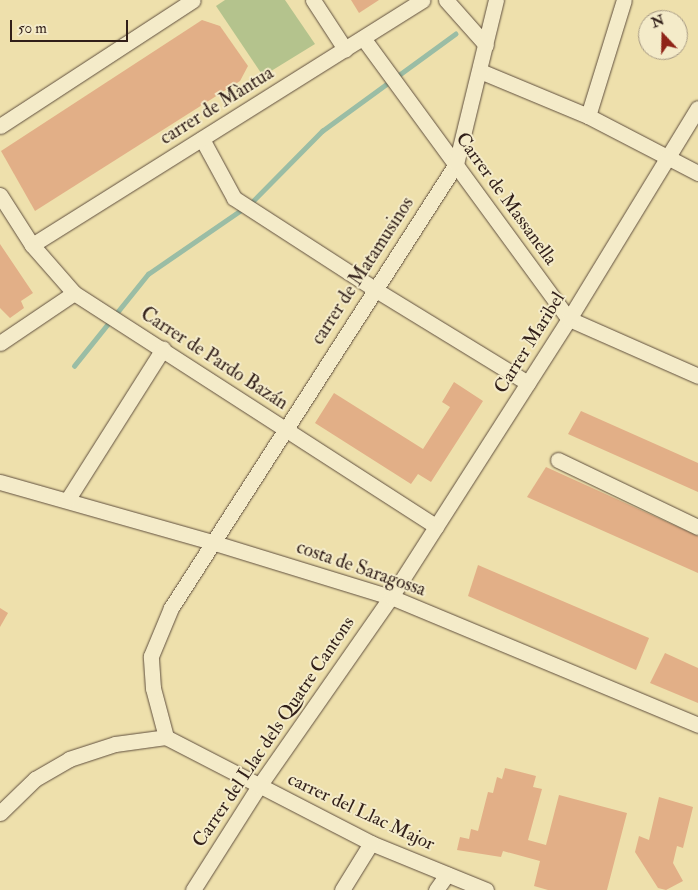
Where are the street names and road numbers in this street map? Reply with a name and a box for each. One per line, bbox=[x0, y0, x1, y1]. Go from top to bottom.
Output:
street label: carrer de Màntua bbox=[156, 62, 278, 150]
street label: Carrer de Massanella bbox=[450, 128, 562, 270]
street label: carrer de Matamusinos bbox=[307, 193, 419, 349]
street label: Carrer Maribel bbox=[490, 288, 570, 398]
street label: Carrer de Pardo Bazán bbox=[136, 303, 292, 415]
street label: costa de Saragossa bbox=[293, 536, 429, 602]
street label: Carrer del Llac dels Quatre Cantons bbox=[188, 612, 360, 852]
street label: carrer del Llac Major bbox=[284, 768, 438, 856]

